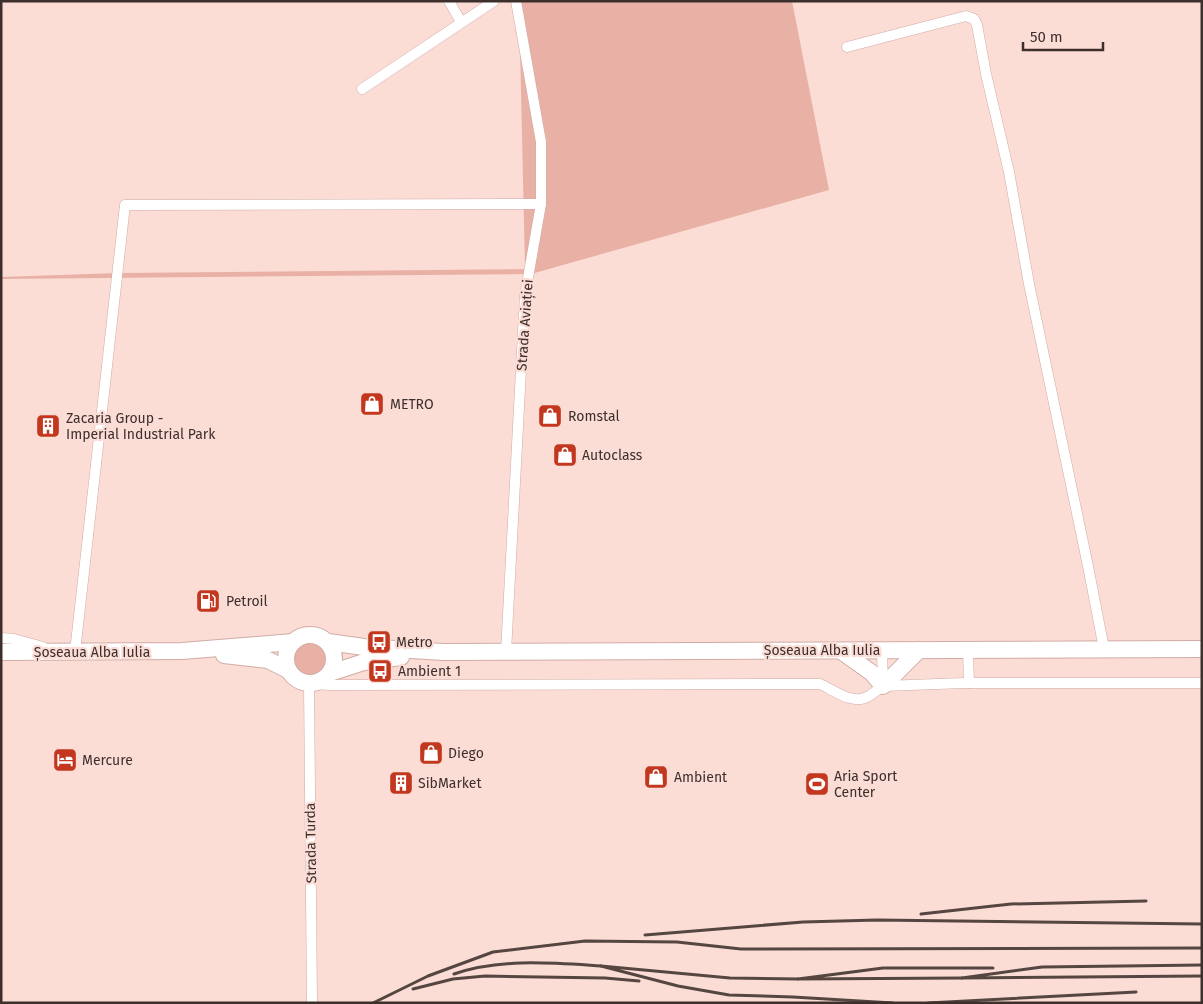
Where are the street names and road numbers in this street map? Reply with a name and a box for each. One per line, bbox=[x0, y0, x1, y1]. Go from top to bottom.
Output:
street label: Strada Aviației bbox=[513, 279, 538, 372]
street label: Șoseaua Alba Iulia bbox=[764, 642, 880, 660]
street label: Șoseaua Alba Iulia bbox=[34, 644, 150, 662]
street label: Strada Turda bbox=[302, 802, 320, 884]

